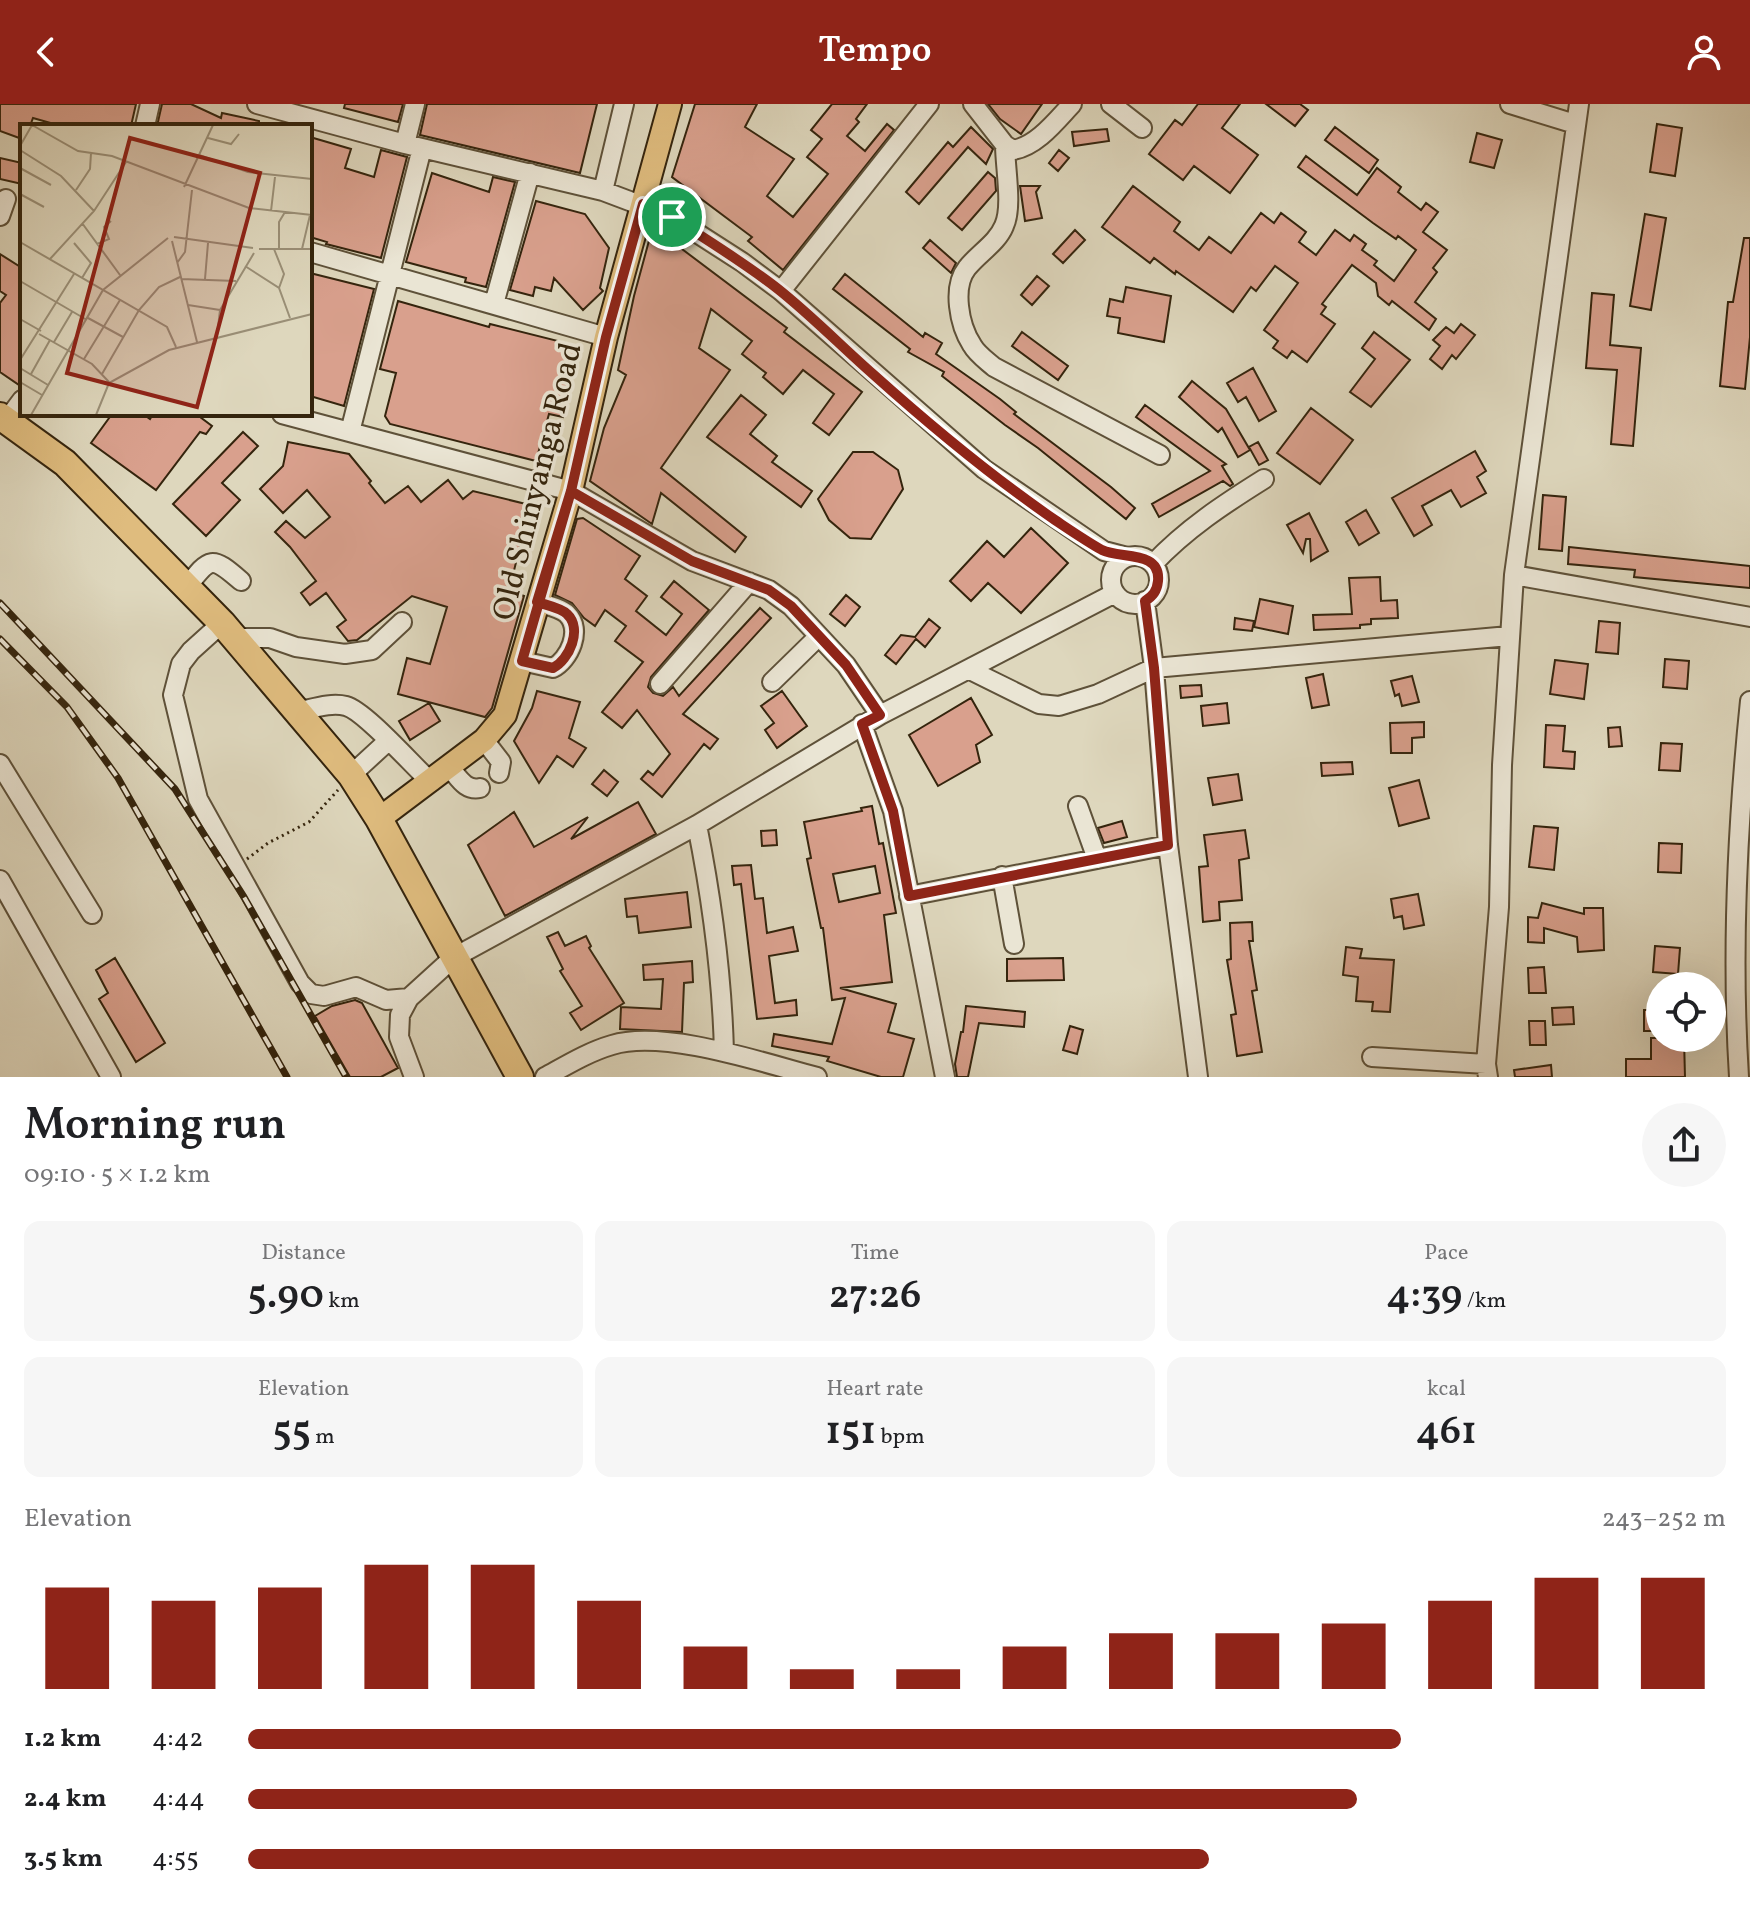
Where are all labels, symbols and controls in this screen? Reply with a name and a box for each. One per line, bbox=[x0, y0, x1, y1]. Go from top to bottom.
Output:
text: Tempo bbox=[818, 27, 932, 77]
icon: back bbox=[24, 30, 68, 74]
icon: person bbox=[1682, 30, 1726, 74]
inset map bbox=[20, 124, 312, 416]
pin bbox=[638, 183, 706, 251]
icon: arrive bbox=[650, 195, 694, 239]
street label: Old Shinyanga Road bbox=[483, 338, 595, 625]
map controls bbox=[1646, 972, 1726, 1052]
button: locate bbox=[1646, 972, 1726, 1052]
text: Morning run bbox=[24, 1096, 286, 1157]
button: share bbox=[1642, 1103, 1726, 1187]
text: 09:10 · 5 × 1.2 km bbox=[24, 1157, 211, 1193]
text: Distance bbox=[262, 1238, 346, 1269]
text: Time bbox=[851, 1238, 899, 1269]
text: Pace bbox=[1424, 1238, 1468, 1269]
text: 5.90 bbox=[248, 1269, 324, 1325]
text: 27:26 bbox=[829, 1269, 921, 1325]
text: 4:39 bbox=[1386, 1269, 1462, 1325]
text: km bbox=[324, 1286, 360, 1317]
text: /km bbox=[1462, 1286, 1506, 1317]
text: Elevation bbox=[258, 1374, 349, 1405]
text: Heart rate bbox=[826, 1374, 924, 1405]
text: kcal bbox=[1427, 1374, 1466, 1405]
text: 55 bbox=[272, 1405, 311, 1461]
text: 151 bbox=[825, 1405, 876, 1461]
text: 461 bbox=[1416, 1405, 1477, 1461]
text: m bbox=[311, 1422, 335, 1453]
text: bpm bbox=[876, 1422, 925, 1453]
text: Elevation bbox=[24, 1501, 132, 1537]
text: 243–252 m bbox=[1602, 1501, 1726, 1537]
text: 1.2 km bbox=[24, 1721, 101, 1757]
text: 4:42 bbox=[152, 1721, 203, 1757]
text: 2.4 km bbox=[24, 1781, 107, 1817]
text: 4:44 bbox=[152, 1781, 205, 1817]
text: 3.5 km bbox=[24, 1841, 103, 1877]
text: 4:55 bbox=[152, 1841, 199, 1877]

